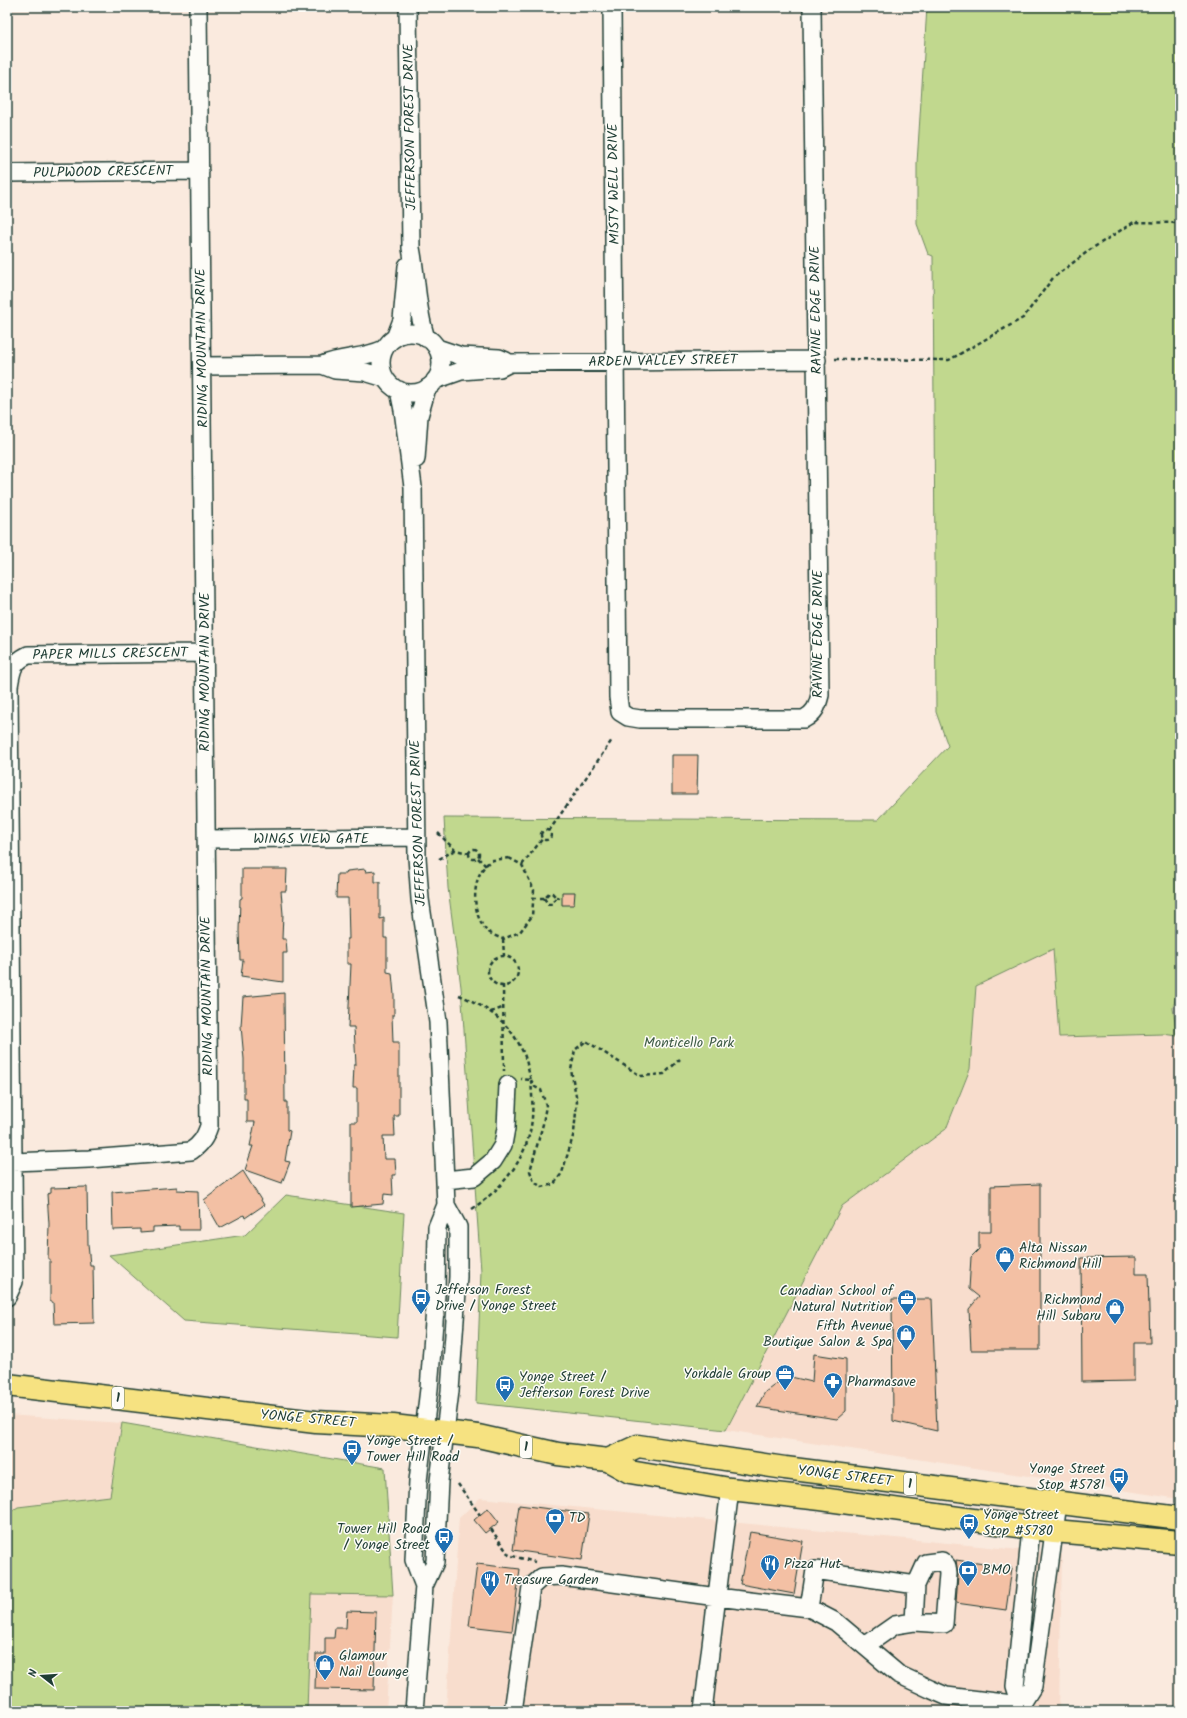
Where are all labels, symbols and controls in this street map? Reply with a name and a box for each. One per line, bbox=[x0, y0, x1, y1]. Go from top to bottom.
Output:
street label: JEFFERSON FOREST DRIVE bbox=[398, 43, 422, 211]
street label: MISTY WELL DRIVE bbox=[602, 122, 626, 245]
street label: PULPWOOD CRESCENT bbox=[33, 160, 175, 184]
street label: RAVINE EDGE DRIVE bbox=[804, 245, 828, 374]
street label: RIDING MOUNTAIN DRIVE bbox=[190, 267, 214, 428]
street label: ARDEN VALLEY STREET bbox=[588, 349, 739, 373]
street label: RAVINE EDGE DRIVE bbox=[807, 569, 829, 698]
street label: RIDING MOUNTAIN DRIVE bbox=[194, 591, 216, 752]
street label: PAPER MILLS CRESCENT bbox=[32, 642, 189, 666]
street label: JEFFERSON FOREST DRIVE bbox=[404, 738, 432, 907]
street label: WINGS VIEW GATE bbox=[253, 828, 370, 850]
street label: RIDING MOUNTAIN DRIVE bbox=[195, 915, 219, 1076]
park label: Monticello Park bbox=[644, 1032, 735, 1054]
place label: Alta Nissan Richmond Hill bbox=[1019, 1237, 1102, 1275]
shop icon: Alta Nissan Richmond Hill bbox=[994, 1245, 1016, 1273]
place label: Jefferson Forest Drive / Yonge Street bbox=[435, 1279, 557, 1317]
place label: Canadian School of Natural Nutrition bbox=[780, 1280, 895, 1318]
bus stop icon: Jefferson Forest Drive / Yonge Street bbox=[410, 1287, 432, 1315]
office icon: Canadian School of Natural Nutrition bbox=[896, 1288, 918, 1316]
place label: Richmond Hill Subaru bbox=[1036, 1289, 1102, 1327]
shop icon: Richmond Hill Subaru bbox=[1104, 1297, 1126, 1325]
place label: Fifth Avenue Boutique Salon & Spa bbox=[763, 1315, 893, 1353]
shop icon: Fifth Avenue Boutique Salon & Spa bbox=[895, 1323, 917, 1351]
place label: Yorkdale Group bbox=[684, 1363, 771, 1385]
office icon: Yorkdale Group bbox=[774, 1363, 796, 1391]
place label: Yonge Street / Jefferson Forest Drive bbox=[519, 1366, 650, 1404]
pharmacy icon: Pharmasave bbox=[822, 1371, 844, 1399]
place label: Pharmasave bbox=[847, 1371, 916, 1393]
bus stop icon: Yonge Street / Jefferson Forest Drive bbox=[494, 1374, 516, 1402]
road number: 1 bbox=[112, 1387, 124, 1409]
street label: YONGE STREET bbox=[259, 1404, 358, 1434]
place label: Yonge Street / Tower Hill Road bbox=[366, 1430, 460, 1468]
road number: 1 bbox=[520, 1436, 532, 1458]
bus stop icon: Yonge Street / Tower Hill Road bbox=[341, 1438, 363, 1466]
place label: Yonge Street Stop #5781 bbox=[1029, 1458, 1106, 1496]
street label: YONGE STREET bbox=[796, 1459, 895, 1493]
bus stop icon: Yonge Street Stop #5781 bbox=[1108, 1466, 1130, 1494]
road number: 1 bbox=[904, 1473, 916, 1495]
place label: Yonge Street Stop #5780 bbox=[983, 1504, 1060, 1542]
bank icon: TD bbox=[544, 1507, 566, 1535]
place label: TD bbox=[569, 1507, 586, 1529]
bus stop icon: Yonge Street Stop #5780 bbox=[958, 1512, 980, 1540]
place label: Tower Hill Road / Yonge Street bbox=[337, 1518, 431, 1556]
bus stop icon: Tower Hill Road / Yonge Street bbox=[433, 1526, 455, 1554]
restaurant icon: Pizza Hut bbox=[759, 1553, 781, 1581]
place label: Pizza Hut bbox=[784, 1553, 842, 1575]
bank icon: BMO bbox=[957, 1559, 979, 1587]
place label: BMO bbox=[982, 1559, 1011, 1581]
restaurant icon: Treasure Garden bbox=[479, 1569, 501, 1597]
place label: Treasure Garden bbox=[504, 1569, 599, 1591]
place label: Glamour Nail Lounge bbox=[339, 1645, 409, 1683]
shop icon: Glamour Nail Lounge bbox=[314, 1653, 336, 1681]
north arrow bbox=[22, 1656, 62, 1696]
text: N bbox=[24, 1667, 43, 1679]

